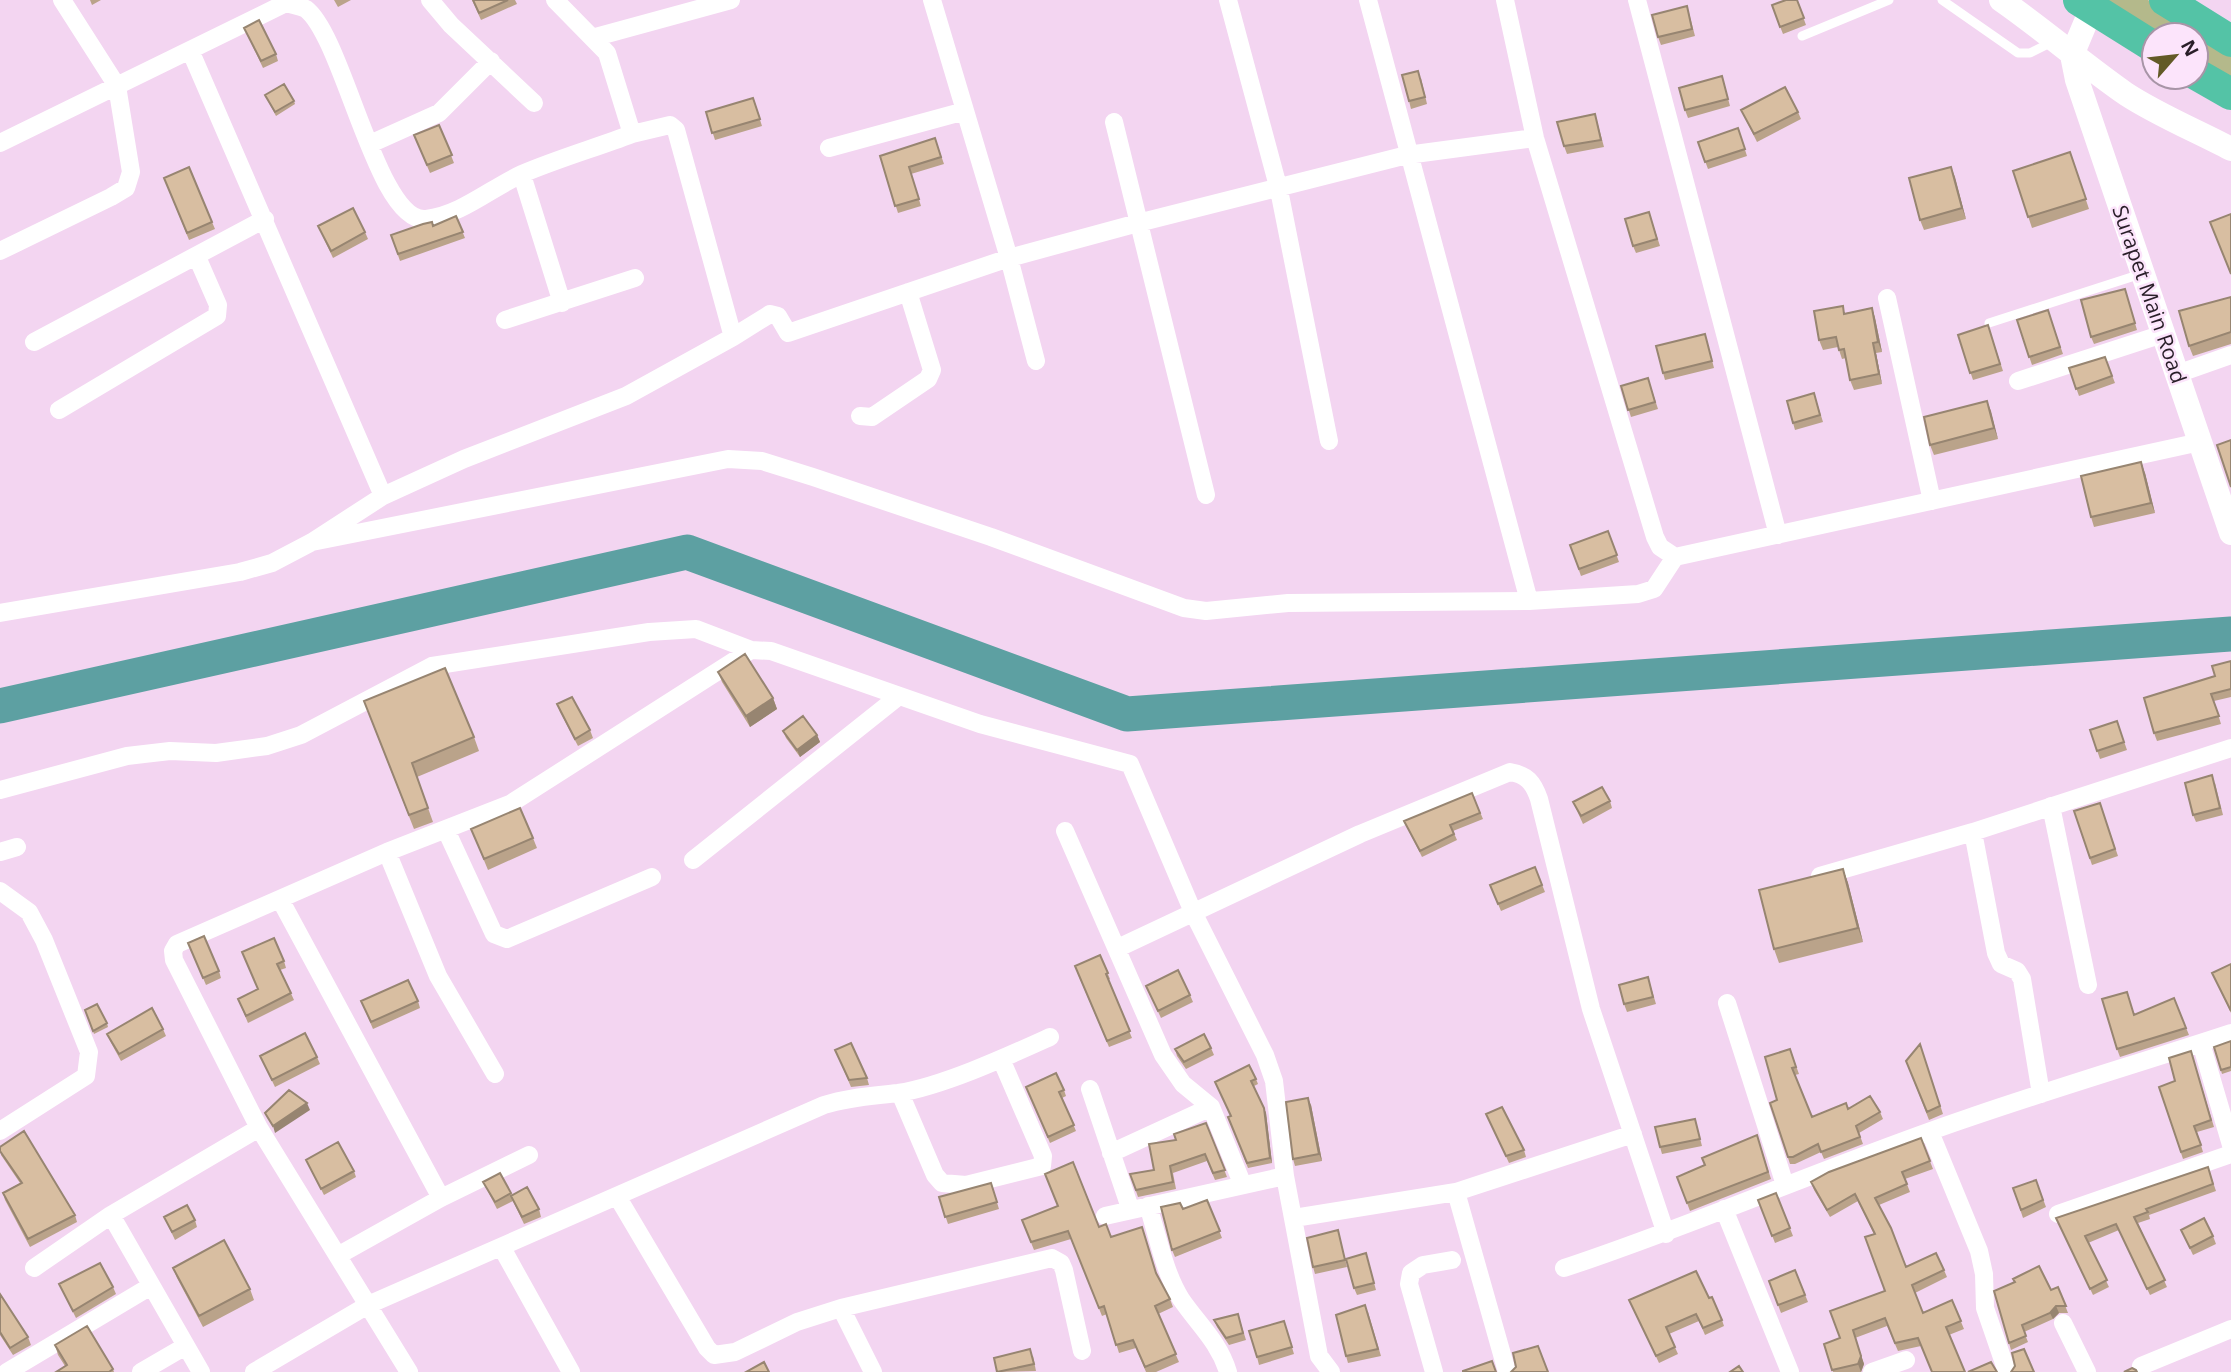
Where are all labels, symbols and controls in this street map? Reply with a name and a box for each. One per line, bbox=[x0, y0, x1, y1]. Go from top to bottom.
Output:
north arrow bbox=[2140, 21, 2210, 91]
text: N bbox=[2175, 35, 2205, 61]
street label: Surapet Main Road bbox=[2106, 201, 2194, 387]

